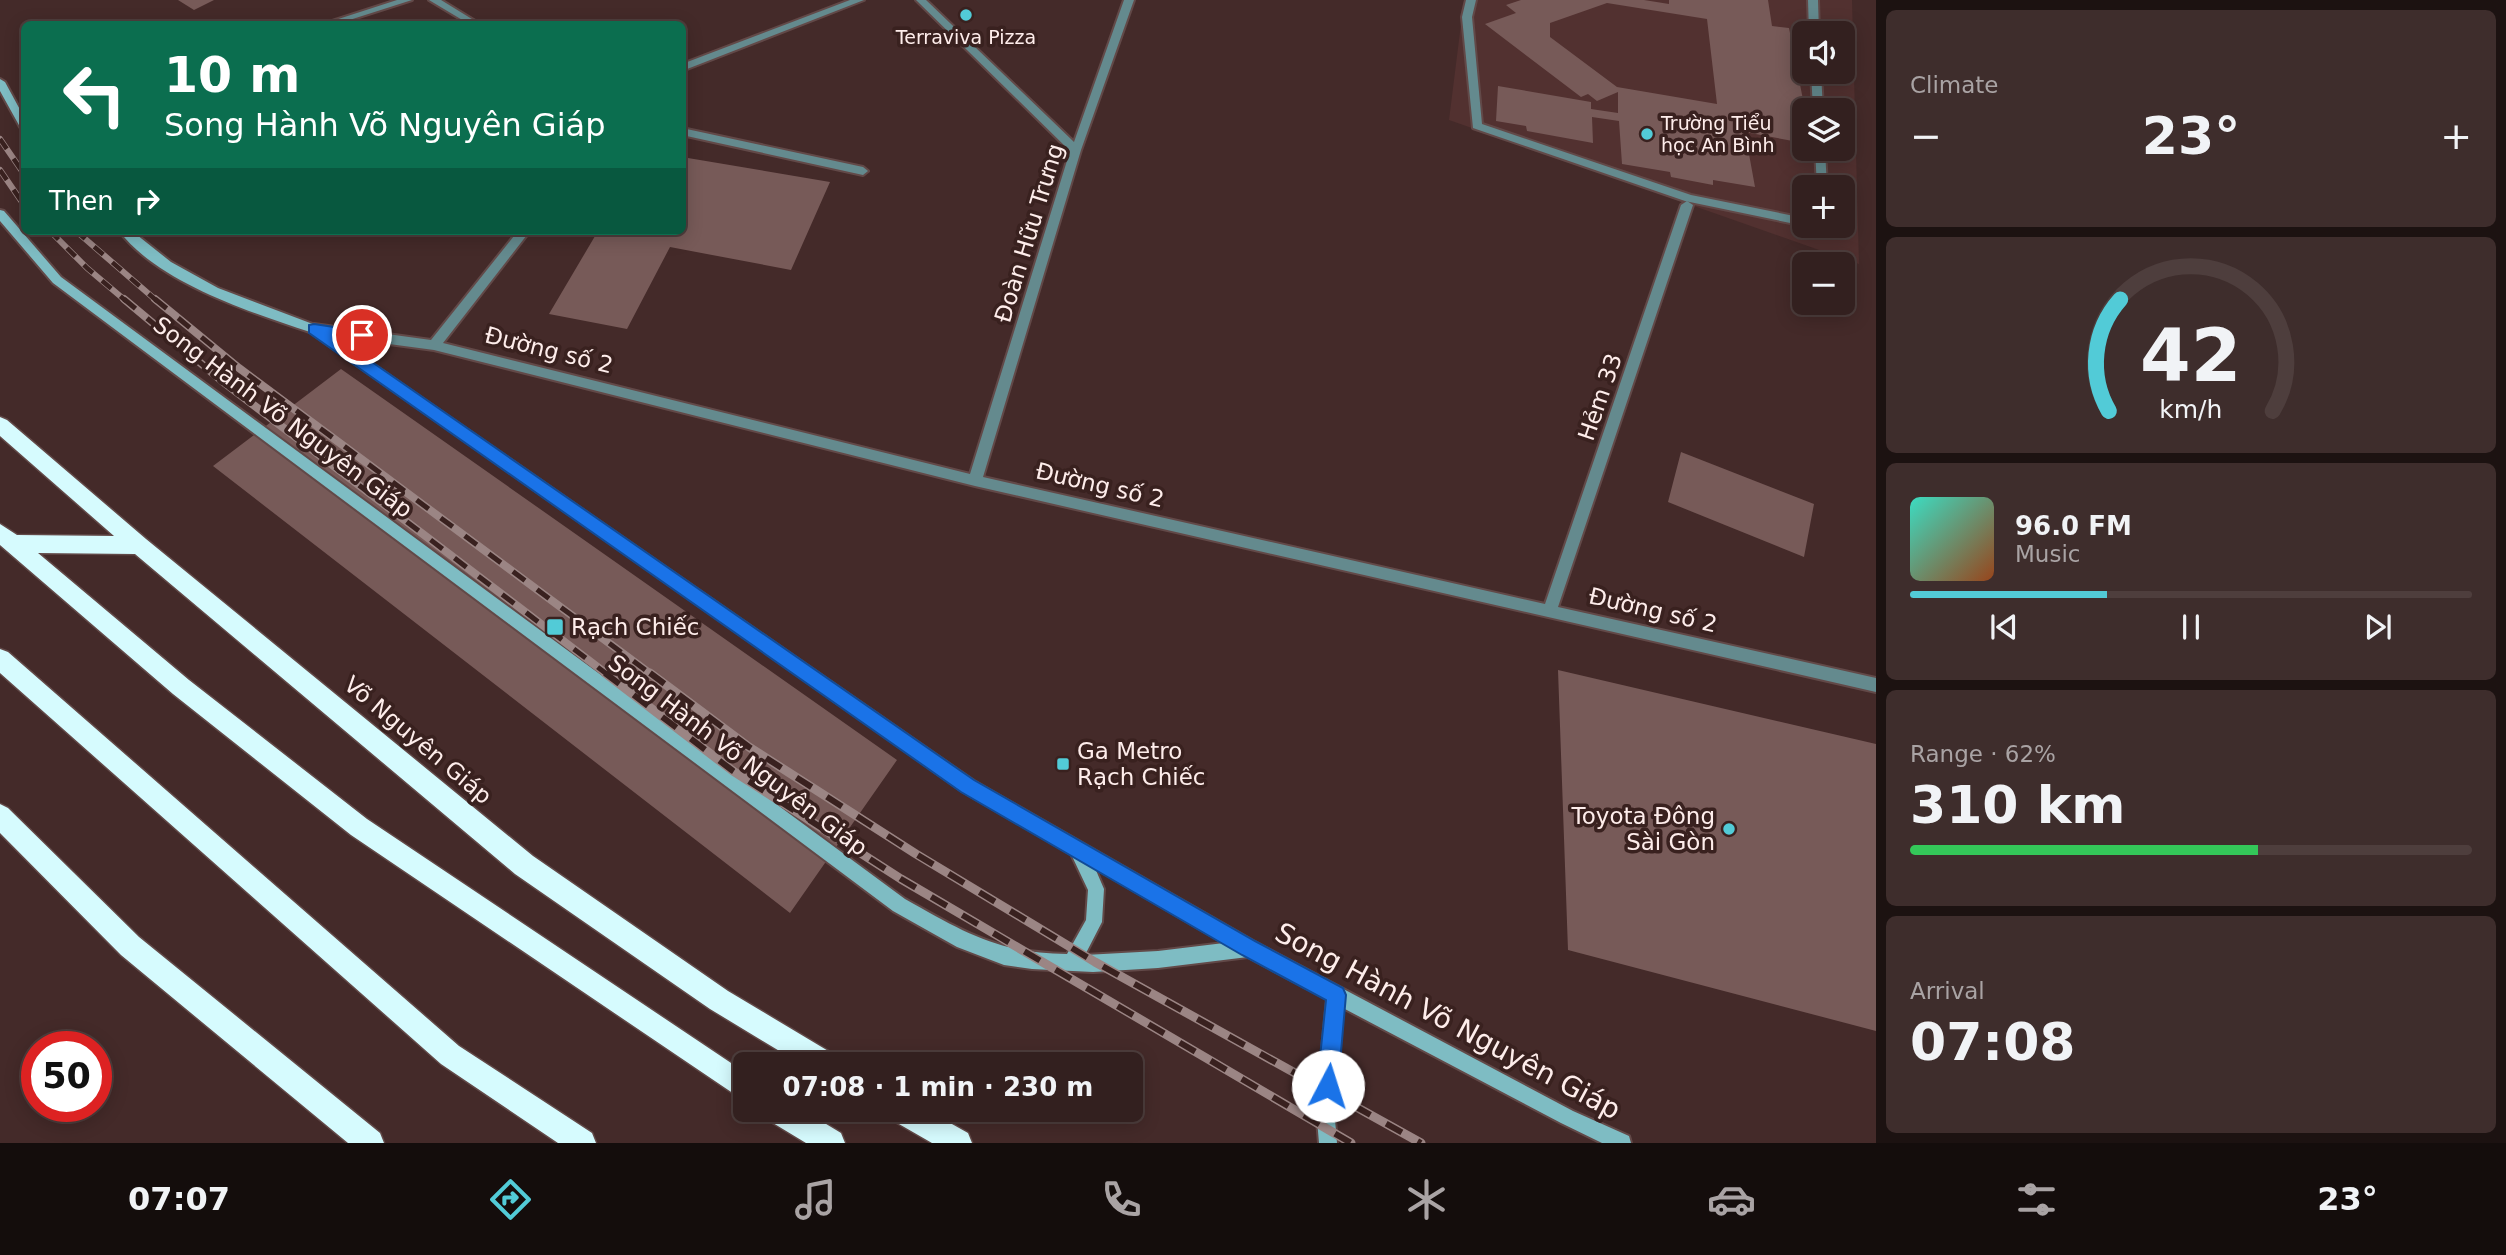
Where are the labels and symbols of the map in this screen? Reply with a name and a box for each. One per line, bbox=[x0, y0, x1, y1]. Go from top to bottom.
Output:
marker: Terraviva Pizza bbox=[958, 7, 974, 23]
place label: Terraviva Pizza bbox=[895, 26, 1036, 48]
place label: Trường Tiểu học An Bình bbox=[1660, 112, 1775, 156]
marker: Trường Tiểu học An Bình bbox=[1639, 126, 1655, 142]
street label: Đoàn Hữu Trưng bbox=[989, 140, 1069, 326]
pin bbox=[332, 305, 392, 365]
street label: Song Hành Võ Nguyên Giáp bbox=[148, 311, 418, 523]
street label: Đường số 2 bbox=[482, 322, 616, 378]
street label: Hẻm 33 bbox=[1573, 350, 1627, 444]
street label: Đường số 2 bbox=[1033, 458, 1167, 512]
street label: Đường số 2 bbox=[1586, 583, 1720, 637]
place label: Rạch Chiếc bbox=[571, 614, 699, 640]
marker: Rạch Chiếc bbox=[545, 617, 565, 637]
street label: Song Hành Võ Nguyên Giáp bbox=[603, 649, 873, 861]
street label: Võ Nguyên Giáp bbox=[339, 671, 497, 809]
place label: Ga Metro Rạch Chiếc bbox=[1077, 738, 1205, 790]
marker: Ga Metro Rạch Chiếc bbox=[1055, 756, 1071, 772]
place label: Toyota Đông Sài Gòn bbox=[1571, 803, 1715, 855]
marker: Toyota Đông Sài Gòn bbox=[1721, 821, 1737, 837]
street label: Song Hành Võ Nguyên Giáp bbox=[1270, 916, 1626, 1126]
speed limit sign: 50 bbox=[21, 1031, 112, 1122]
position arrow bbox=[1291, 1049, 1365, 1123]

